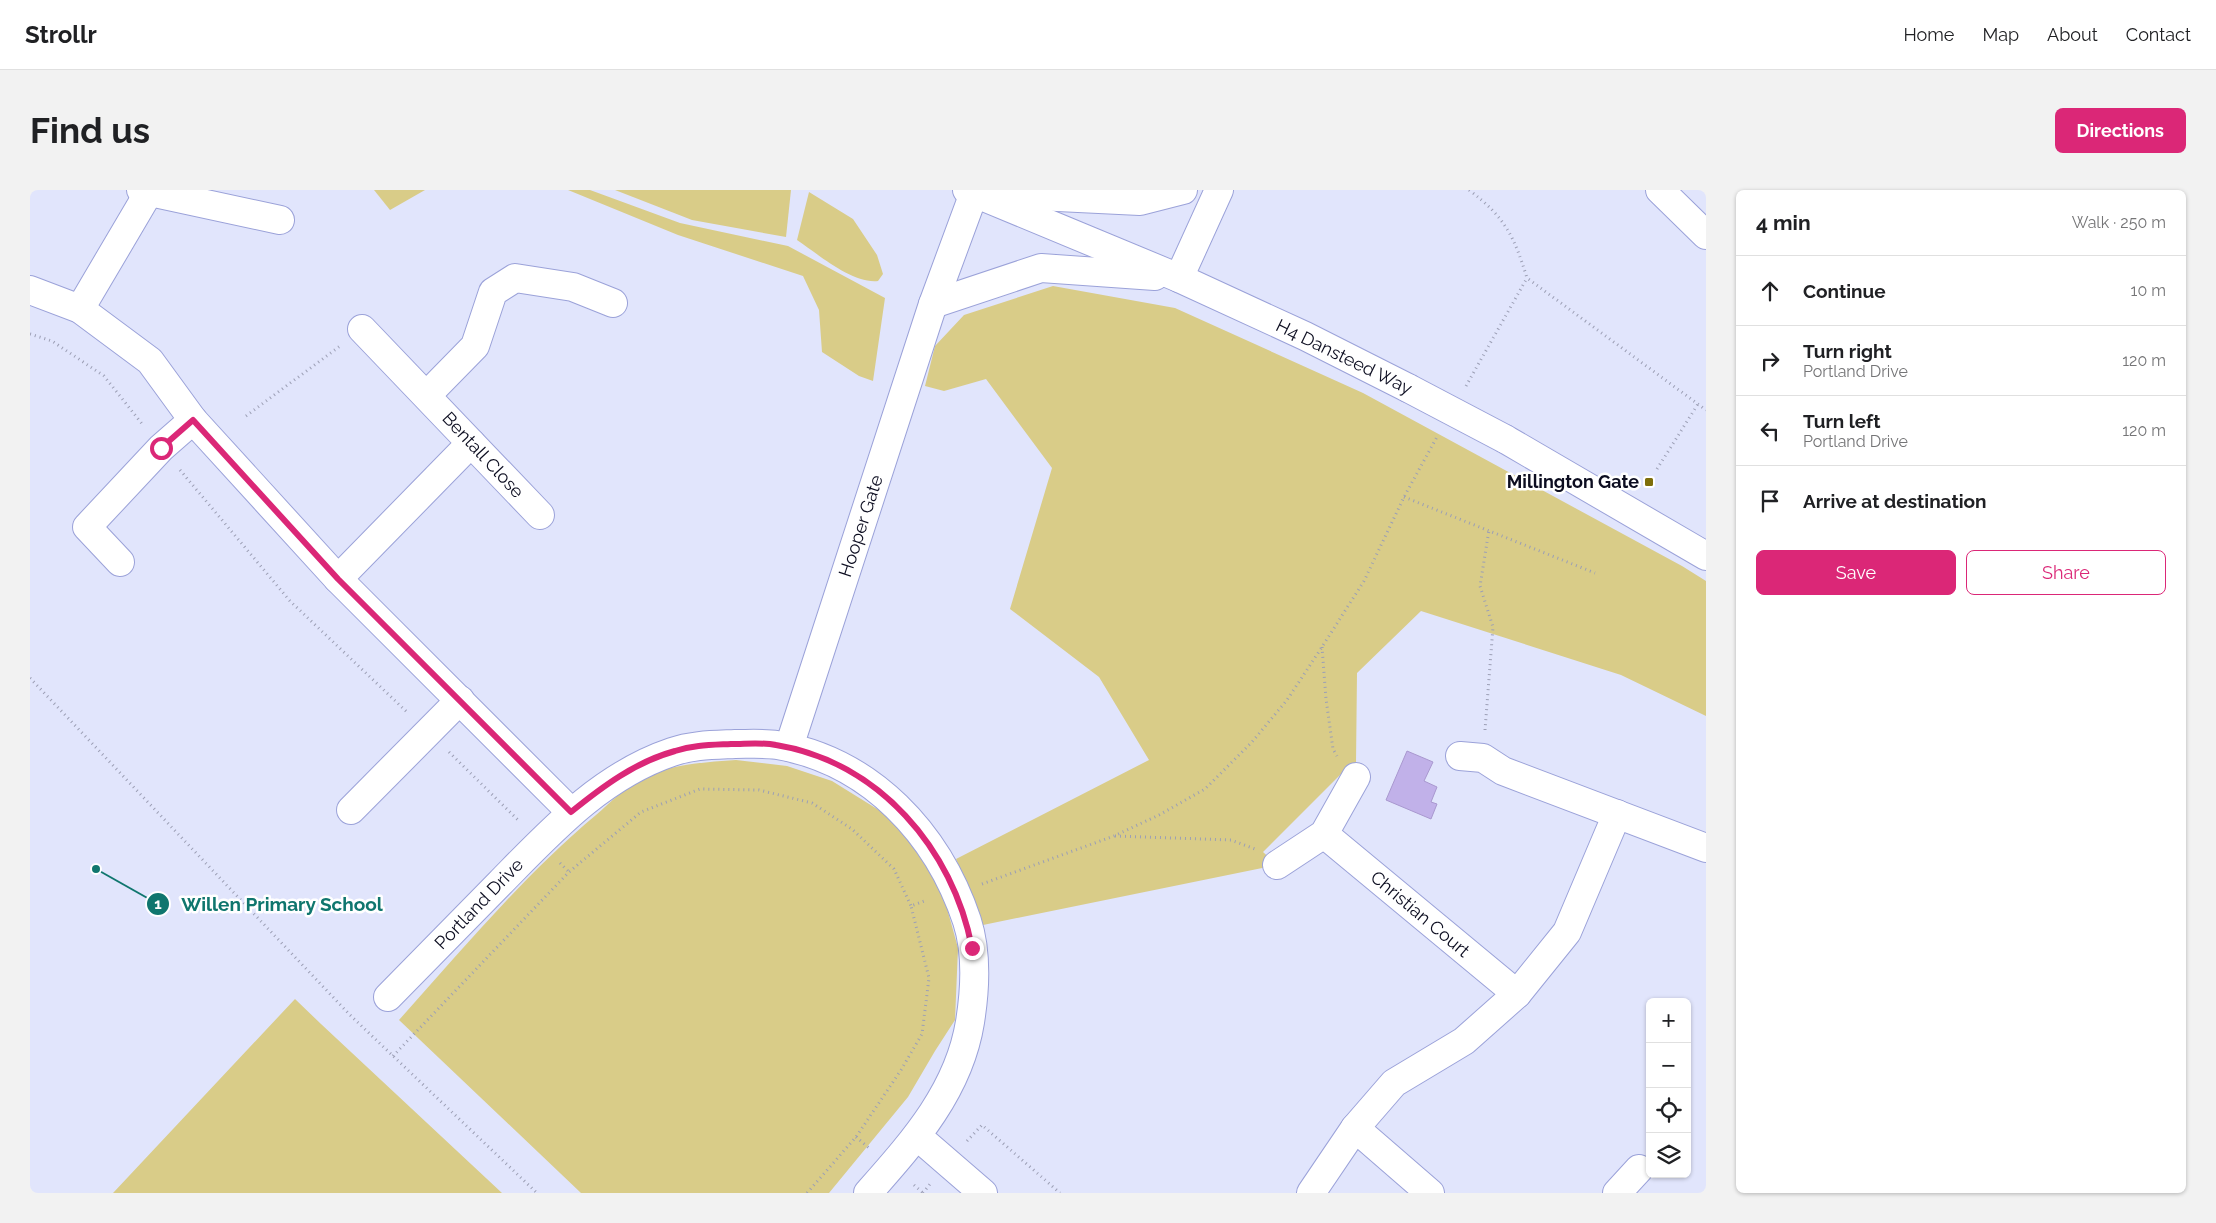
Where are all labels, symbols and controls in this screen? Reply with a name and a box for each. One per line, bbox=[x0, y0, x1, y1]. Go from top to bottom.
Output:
text: Strollr bbox=[25, 20, 97, 49]
text: Home bbox=[1903, 24, 1954, 45]
text: Map bbox=[1982, 24, 2019, 45]
text: About bbox=[2047, 24, 2098, 45]
text: Contact bbox=[2126, 24, 2191, 45]
button: Directions bbox=[2055, 108, 2186, 153]
text: Find us bbox=[30, 110, 150, 151]
text: 4 min bbox=[1756, 210, 1811, 235]
text: Walk · 250 m bbox=[2072, 213, 2166, 232]
icon: ahead bbox=[1756, 277, 1784, 305]
text: Continue bbox=[1803, 280, 1886, 302]
text: 10 m bbox=[2131, 281, 2166, 300]
street label: H4 Dansteed Way bbox=[1273, 314, 1416, 399]
text: Turn right bbox=[1803, 340, 1892, 362]
icon: right bbox=[1756, 347, 1784, 375]
text: 120 m bbox=[2122, 351, 2166, 370]
text: Portland Drive bbox=[1803, 362, 1908, 381]
street label: Bentall Close bbox=[438, 407, 529, 502]
text: Turn left bbox=[1803, 410, 1880, 432]
icon: left bbox=[1756, 417, 1784, 445]
text: 120 m bbox=[2122, 421, 2166, 440]
text: Portland Drive bbox=[1803, 432, 1908, 451]
route start bbox=[150, 437, 173, 460]
place label: Millington Gate bbox=[1507, 471, 1639, 492]
street label: Hooper Gate bbox=[834, 472, 887, 579]
marker: Millington Gate bbox=[1643, 476, 1655, 488]
icon: arrive bbox=[1756, 487, 1784, 515]
text: Arrive at destination bbox=[1803, 490, 1987, 512]
button: Save bbox=[1756, 550, 1956, 595]
button: Share bbox=[1966, 550, 2166, 595]
street label: Portland Drive bbox=[430, 854, 527, 953]
street label: Christian Court bbox=[1367, 866, 1474, 961]
callout: Willen Primary School bbox=[146, 887, 393, 921]
text: Willen Primary School bbox=[181, 893, 384, 915]
text: 1 bbox=[154, 895, 162, 913]
route end bbox=[961, 937, 984, 960]
map controls bbox=[1646, 998, 1691, 1178]
button: + bbox=[1646, 998, 1691, 1043]
button: − bbox=[1646, 1043, 1691, 1088]
button: locate bbox=[1646, 1088, 1691, 1133]
button: layers bbox=[1646, 1133, 1691, 1178]

